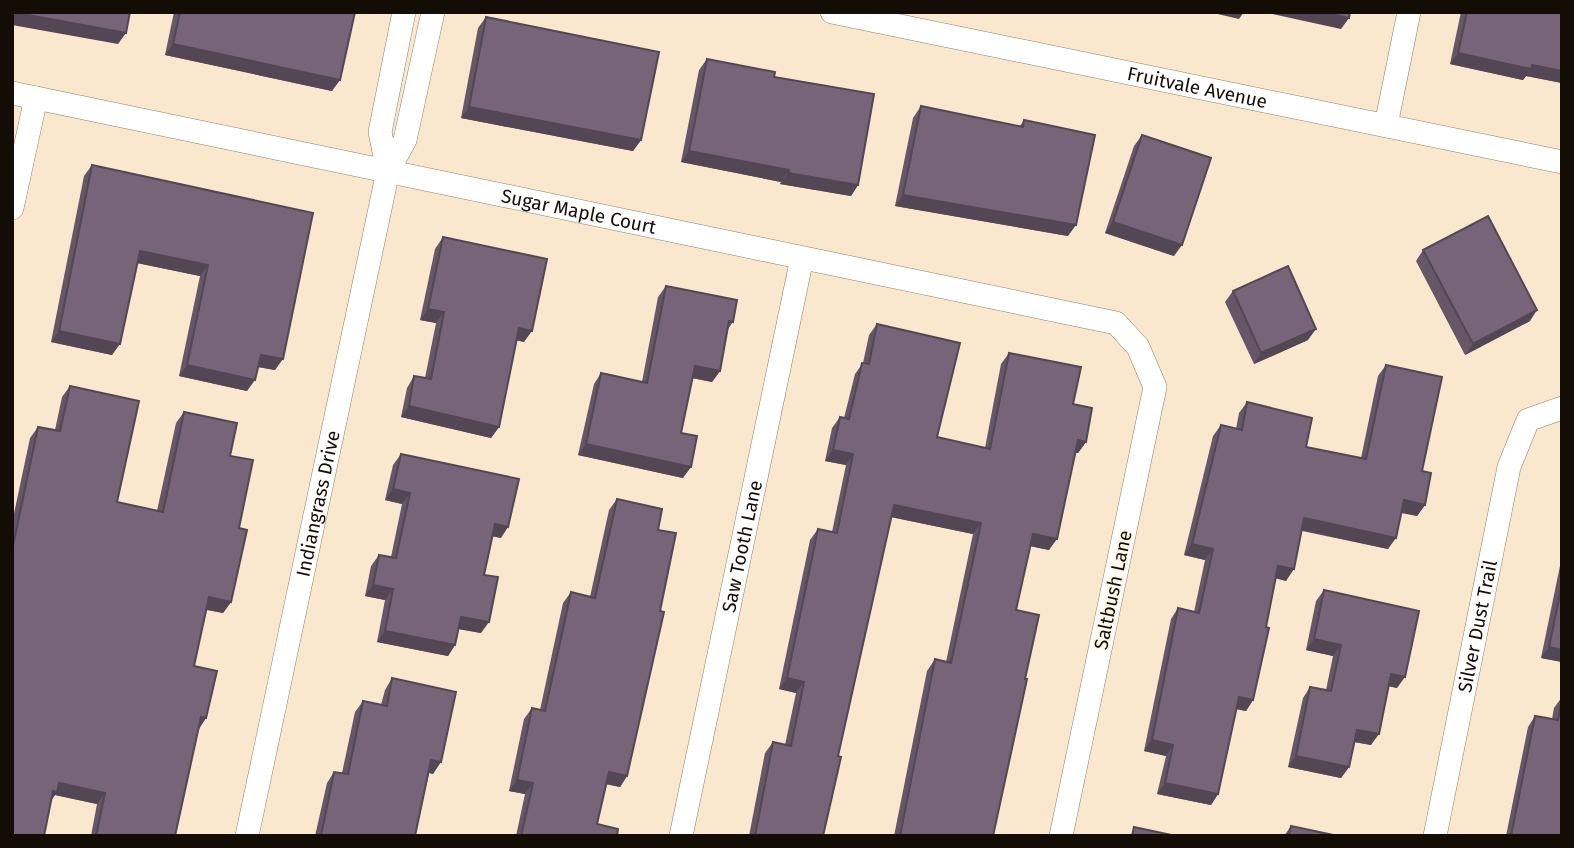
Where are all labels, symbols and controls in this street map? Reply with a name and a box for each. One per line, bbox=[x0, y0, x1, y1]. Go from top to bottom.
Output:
street label: Fruitvale Avenue bbox=[1125, 61, 1269, 113]
street label: Sugar Maple Court bbox=[499, 184, 658, 238]
street label: Indiangrass Drive bbox=[291, 428, 344, 579]
street label: Saw Tooth Lane bbox=[717, 478, 767, 614]
street label: Saltbush Lane bbox=[1089, 528, 1137, 652]
street label: Silver Dust Trail bbox=[1453, 558, 1502, 694]

